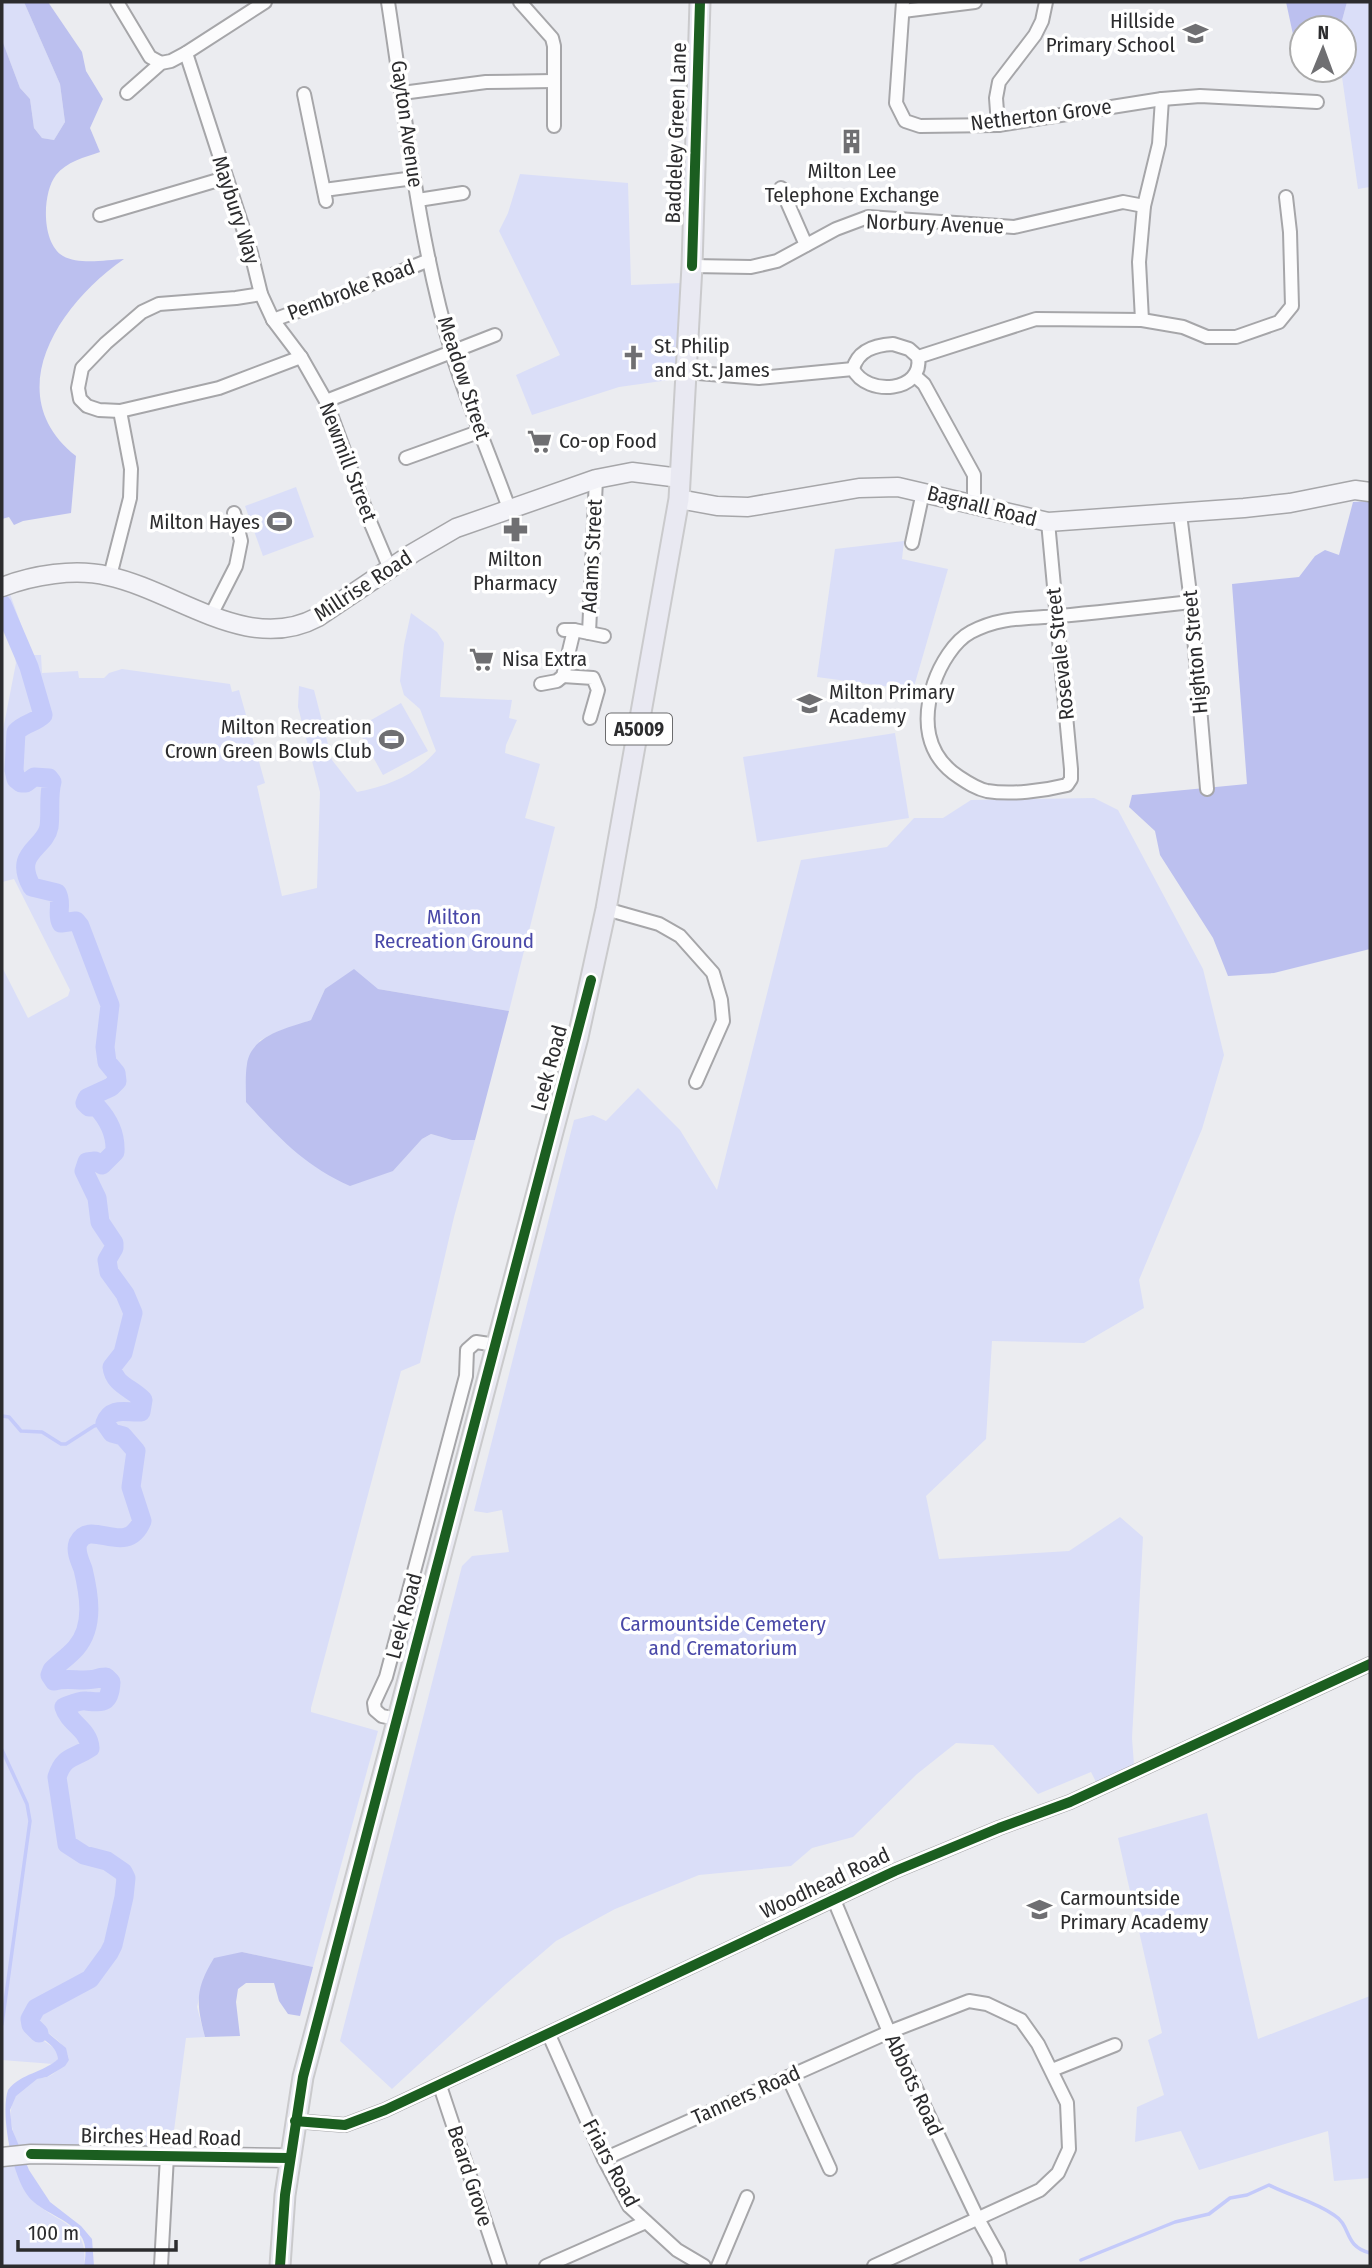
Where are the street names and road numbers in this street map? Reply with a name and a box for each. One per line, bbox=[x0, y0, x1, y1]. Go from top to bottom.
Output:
street label: Baddeley Green Lane bbox=[660, 42, 692, 224]
street label: Gayton Avenue bbox=[385, 59, 429, 189]
street label: Netherton Grove bbox=[969, 93, 1113, 137]
street label: Maybury Way bbox=[206, 152, 266, 268]
street label: Norbury Avenue bbox=[866, 209, 1004, 239]
street label: Pembroke Road bbox=[284, 254, 418, 326]
street label: Meadow Street bbox=[432, 313, 496, 443]
street label: Newmill Street bbox=[313, 399, 383, 526]
street label: Bagnall Road bbox=[924, 480, 1040, 532]
street label: Adams Street bbox=[576, 498, 608, 614]
street label: Millrise Road bbox=[309, 545, 417, 627]
street label: Rosevale Street bbox=[1040, 586, 1080, 721]
street label: Highton Street bbox=[1177, 589, 1213, 715]
road number: A5009 bbox=[606, 714, 672, 744]
street label: Leek Road bbox=[525, 1022, 573, 1114]
street label: Leek Road bbox=[380, 1570, 428, 1662]
street label: Woodhead Road bbox=[756, 1842, 894, 1924]
street label: Abbots Road bbox=[879, 2030, 949, 2140]
street label: Tanners Road bbox=[688, 2060, 804, 2130]
street label: Friars Road bbox=[577, 2115, 645, 2211]
street label: Beard Grove bbox=[442, 2122, 498, 2230]
street label: Birches Head Road bbox=[80, 2123, 242, 2151]

